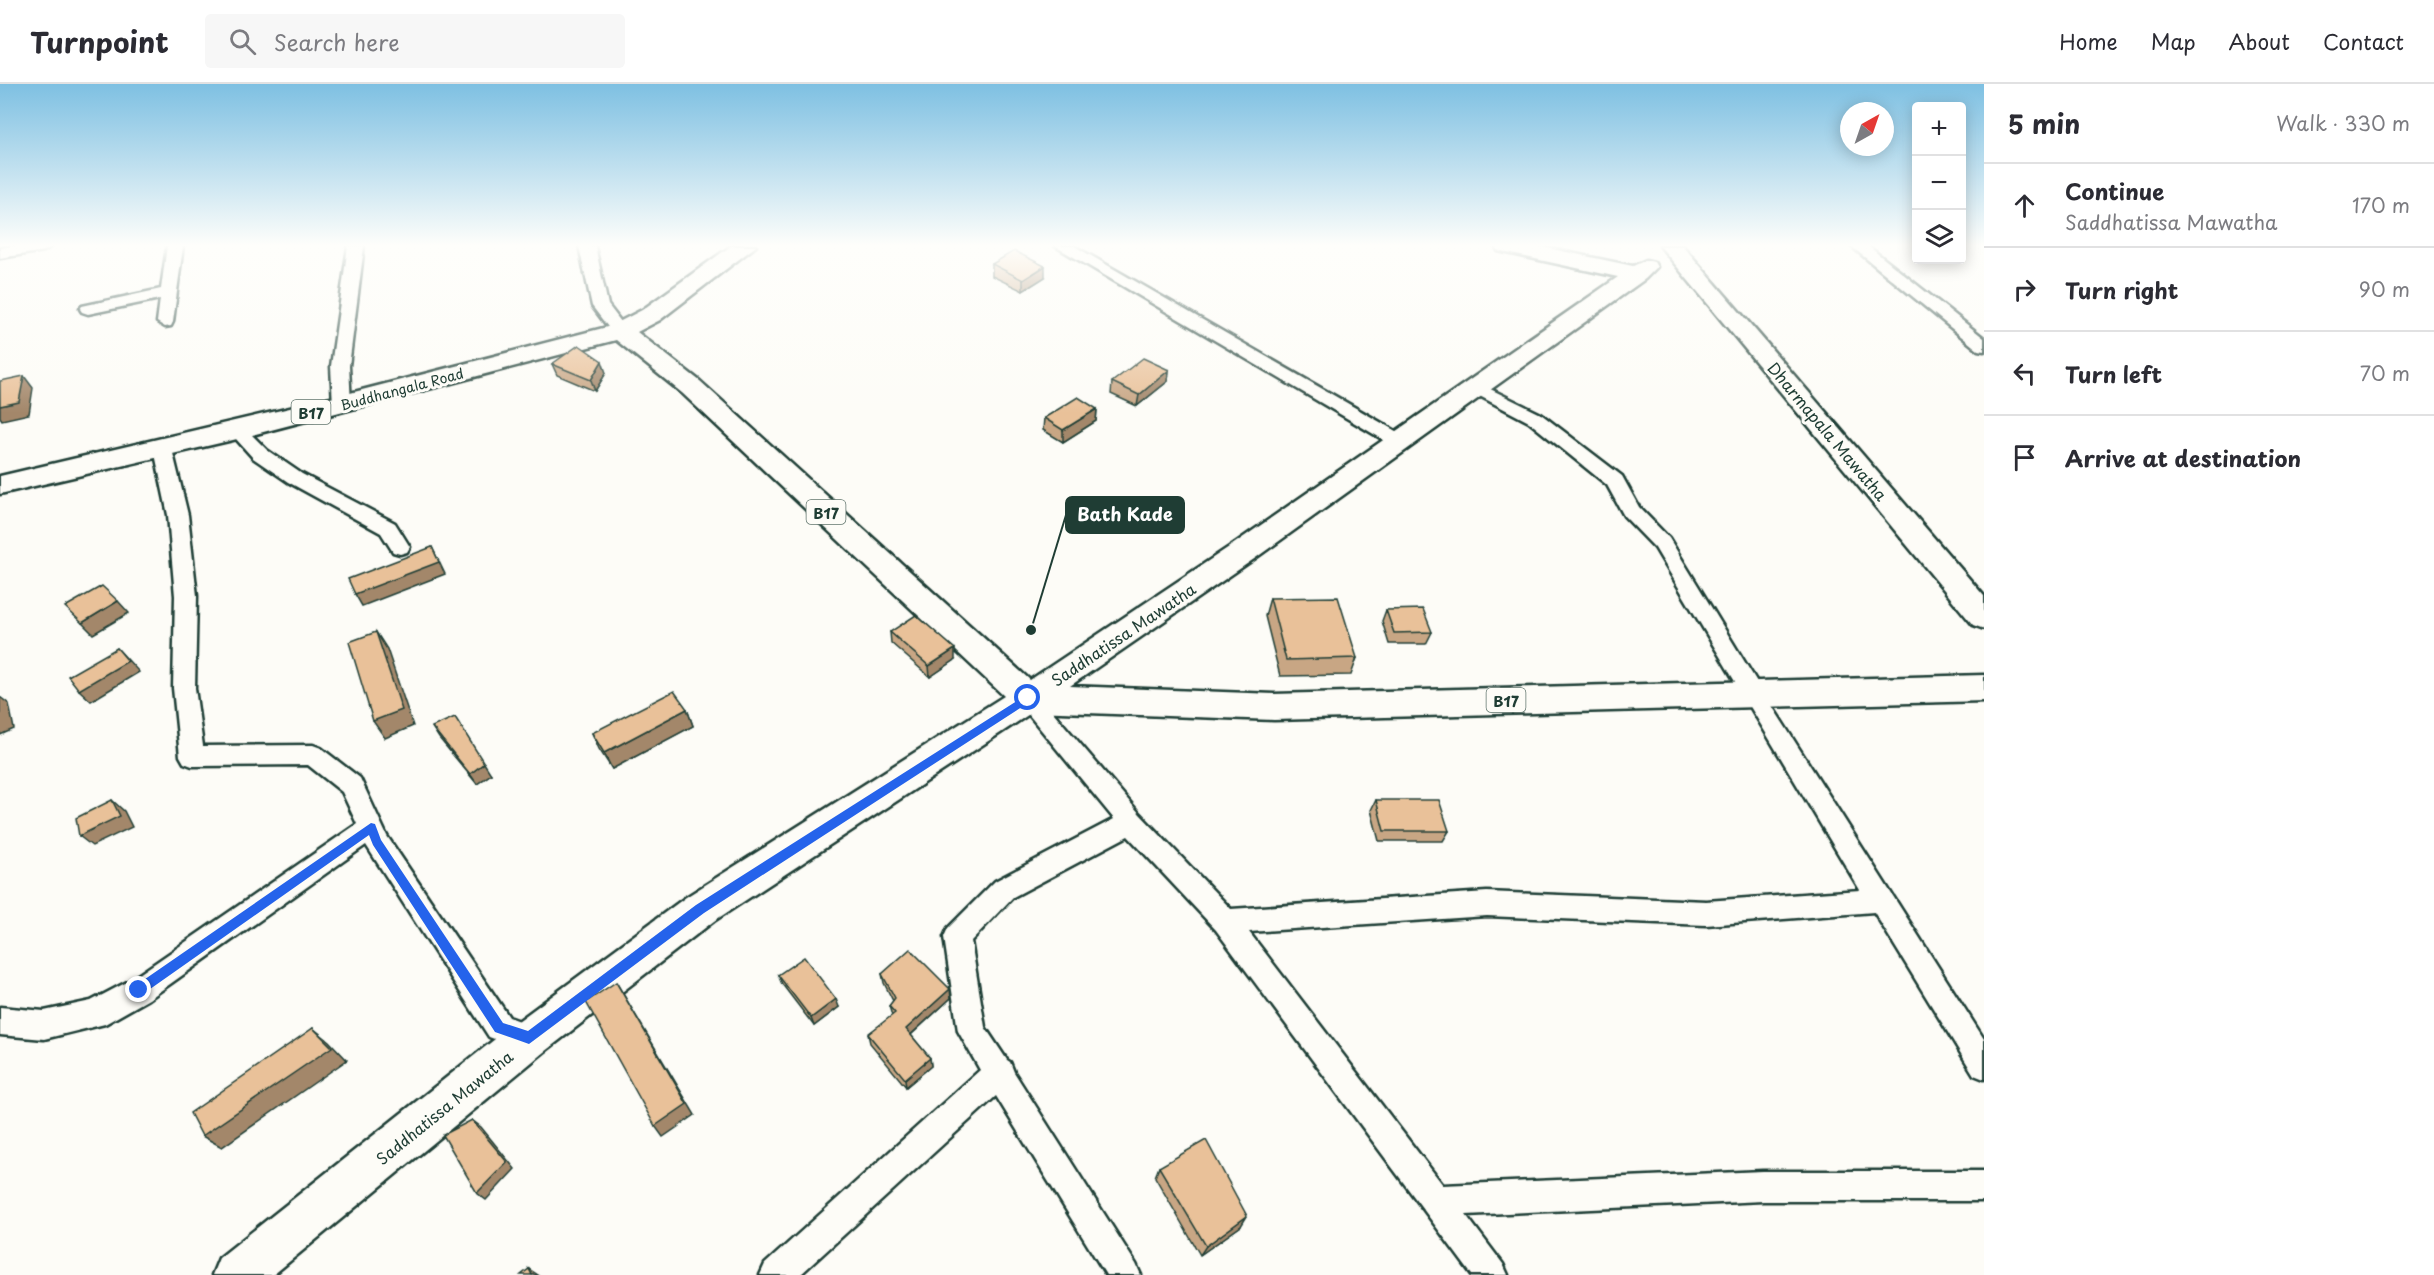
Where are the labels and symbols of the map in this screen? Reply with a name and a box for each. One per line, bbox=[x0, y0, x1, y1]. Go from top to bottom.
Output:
north arrow bbox=[1840, 102, 1894, 156]
street label: Dharmapala Mawatha bbox=[1763, 356, 1893, 506]
street label: Buddhangala Road bbox=[338, 362, 466, 416]
road number: B17 bbox=[292, 400, 330, 424]
callout: Bath Kade bbox=[1066, 497, 1184, 533]
road number: B17 bbox=[806, 500, 846, 524]
text: Bath Kade bbox=[1077, 500, 1173, 527]
street label: Saddhatissa Mawatha bbox=[1046, 577, 1200, 691]
route start bbox=[1014, 684, 1040, 710]
road number: B17 bbox=[1486, 688, 1526, 712]
route end bbox=[125, 976, 151, 1002]
street label: Saddhatissa Mawatha bbox=[370, 1044, 518, 1170]

